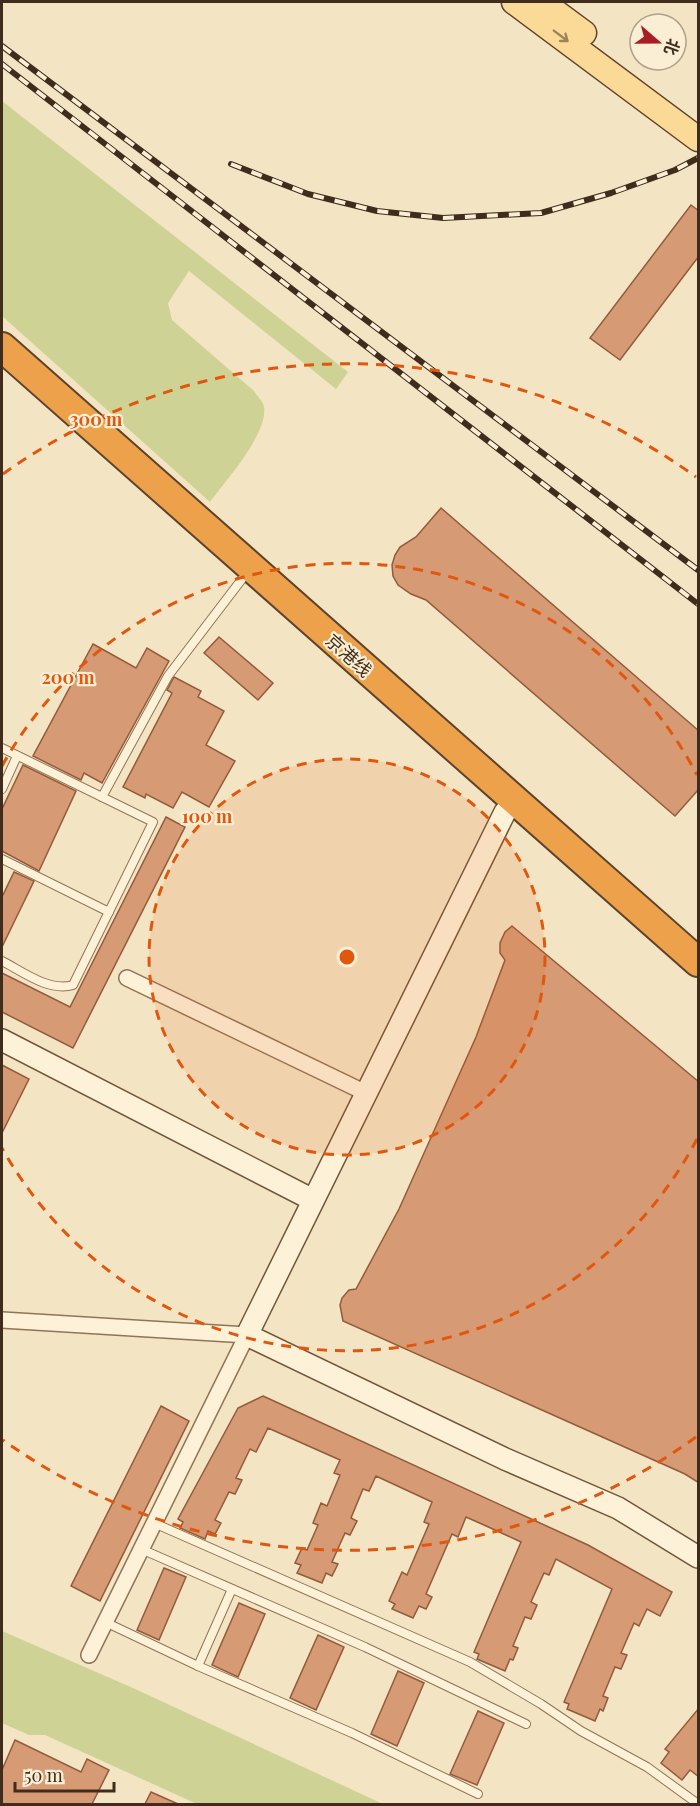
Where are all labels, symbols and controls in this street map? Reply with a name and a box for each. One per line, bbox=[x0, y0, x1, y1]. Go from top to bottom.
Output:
north arrow bbox=[628, 12, 688, 72]
one-way arrow bbox=[552, 30, 568, 43]
text: 北 bbox=[660, 36, 685, 58]
text: 300 m bbox=[70, 407, 123, 431]
street label: 京港线 bbox=[321, 628, 377, 682]
text: 200 m bbox=[41, 665, 95, 689]
text: 100 m bbox=[182, 804, 233, 828]
centre of rings bbox=[337, 947, 357, 967]
scale bar bbox=[15, 1755, 114, 1793]
text: 50 m bbox=[24, 1763, 63, 1787]

